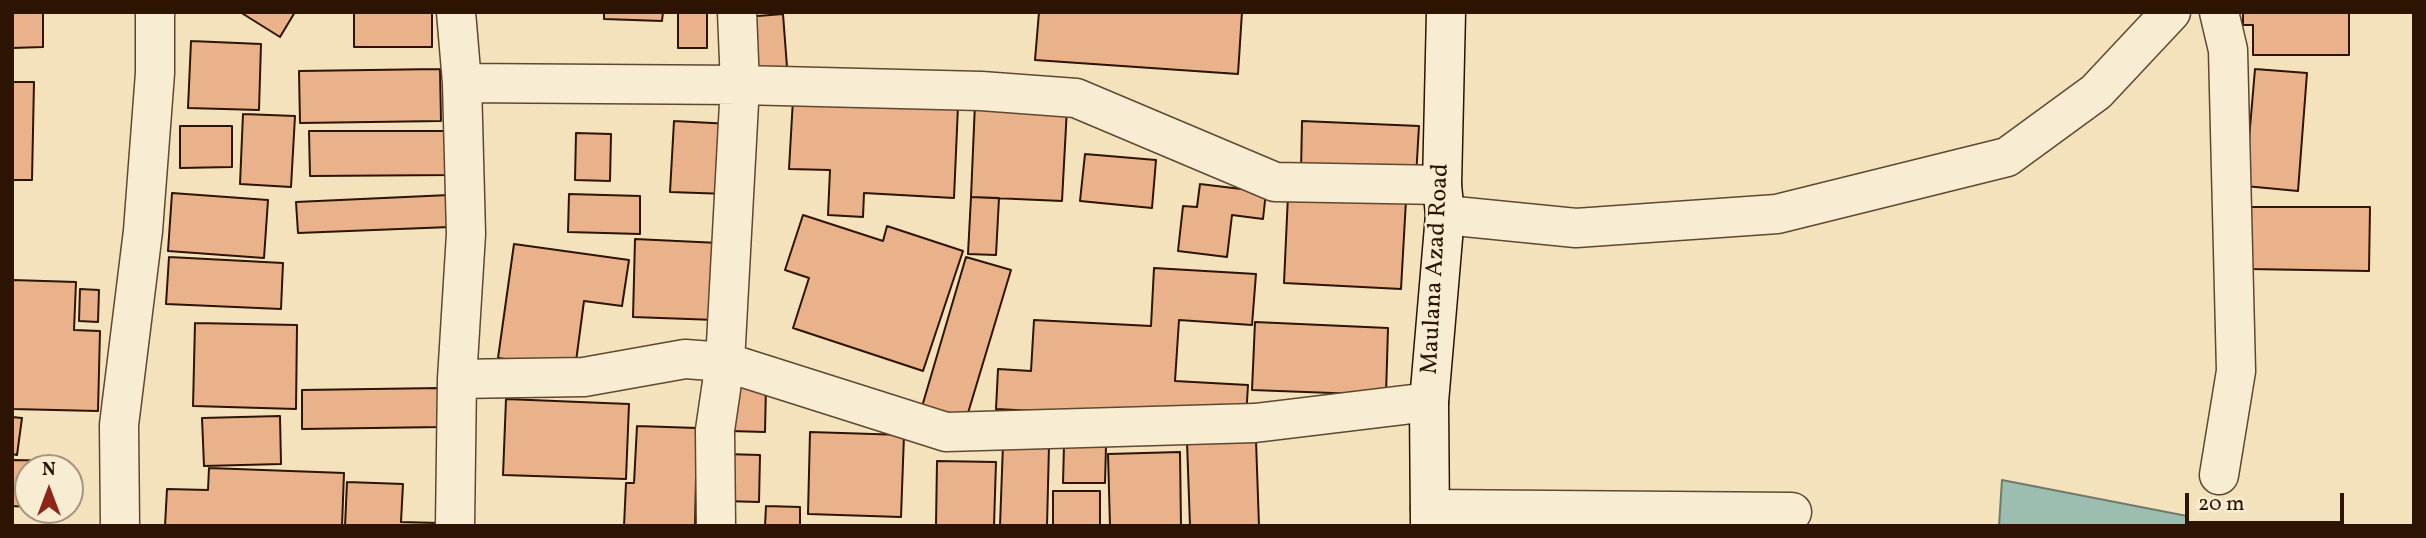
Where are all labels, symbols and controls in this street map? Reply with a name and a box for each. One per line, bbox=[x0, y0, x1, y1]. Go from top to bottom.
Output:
street label: Maulana Azad Road bbox=[1417, 163, 1457, 375]
north arrow bbox=[14, 454, 84, 524]
text: N bbox=[42, 457, 56, 483]
scale bar bbox=[2188, 478, 2347, 522]
text: 20 m bbox=[2198, 490, 2244, 519]

